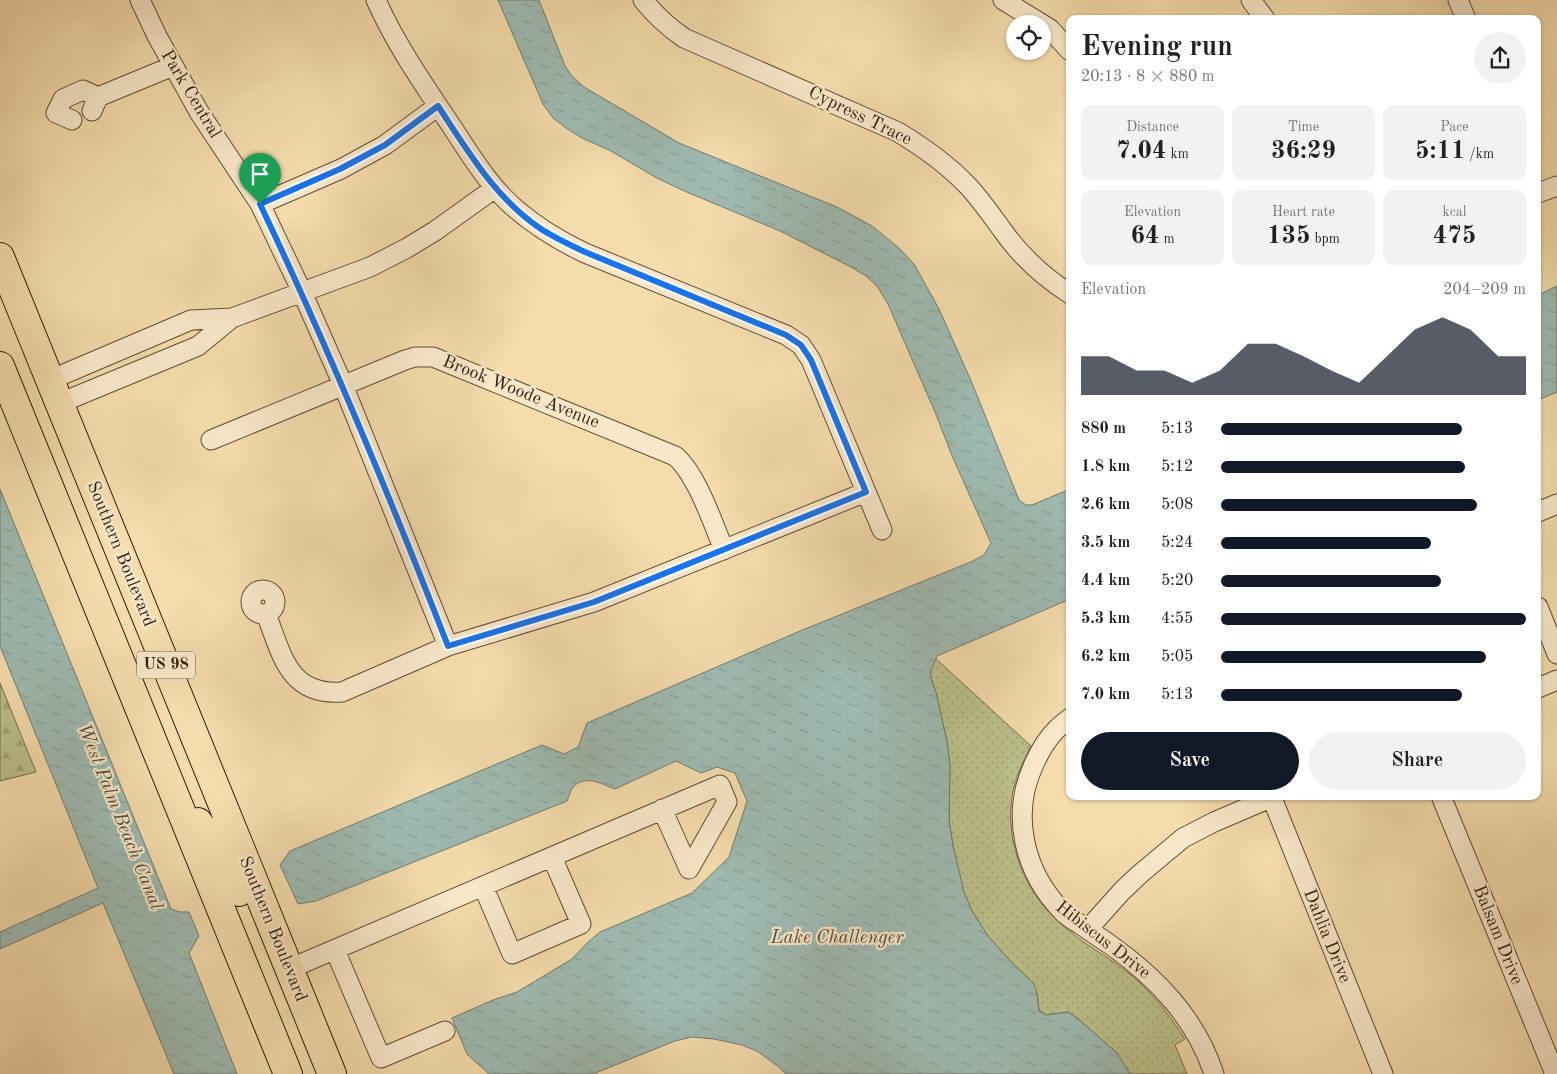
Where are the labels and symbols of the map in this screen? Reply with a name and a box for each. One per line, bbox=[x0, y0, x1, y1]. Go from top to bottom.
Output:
street label: Park Central bbox=[158, 47, 224, 141]
street label: Cypress Trace bbox=[805, 83, 915, 149]
pin bbox=[239, 153, 281, 204]
street label: Brook Woode Avenue bbox=[440, 352, 602, 432]
street label: Southern Boulevard bbox=[84, 479, 158, 629]
road number: US 98 bbox=[137, 652, 195, 678]
water label: West Palm Beach Canal bbox=[73, 721, 165, 913]
street label: Southern Boulevard bbox=[236, 854, 310, 1004]
street label: Balsam Drive bbox=[1470, 883, 1526, 987]
street label: Dahlia Drive bbox=[1300, 886, 1354, 986]
street label: Hibiscus Drive bbox=[1052, 898, 1154, 982]
water label: Lake Challenger bbox=[770, 929, 904, 948]

